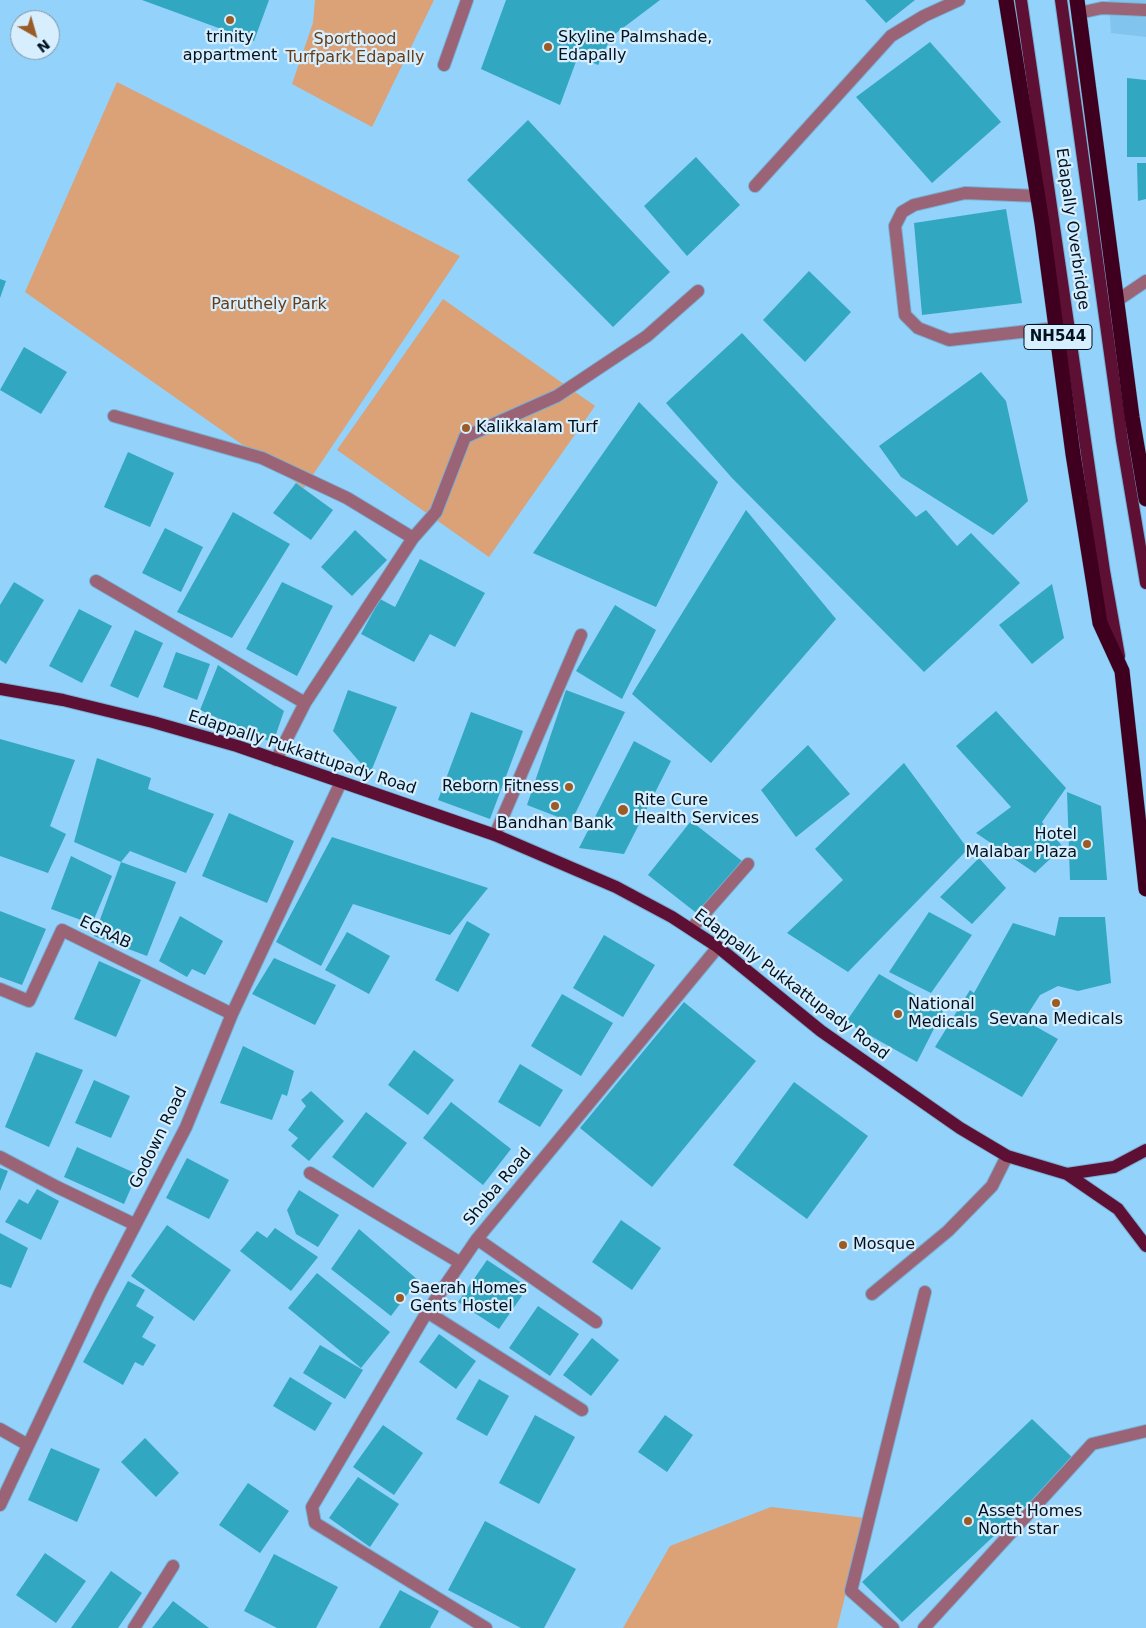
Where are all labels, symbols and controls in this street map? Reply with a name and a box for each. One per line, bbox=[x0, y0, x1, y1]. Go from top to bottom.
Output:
north arrow bbox=[10, 10, 60, 60]
marker: trinity appartment bbox=[224, 14, 236, 26]
place label: trinity appartment bbox=[183, 28, 277, 66]
place label: Skyline Palmshade, Edapally bbox=[558, 28, 712, 66]
park label: Sporthood Turfpark Edapally bbox=[286, 30, 424, 68]
text: N bbox=[34, 36, 53, 56]
marker: Skyline Palmshade, Edapally bbox=[542, 41, 554, 53]
street label: Edapally Overbridge bbox=[1051, 147, 1093, 311]
park label: Paruthely Park bbox=[211, 295, 327, 315]
road number: NH544 bbox=[1024, 324, 1092, 350]
place label: Kalikkalam Turf bbox=[476, 418, 598, 438]
marker: Kalikkalam Turf bbox=[460, 422, 472, 434]
street label: Edappally Pukkattupady Road bbox=[186, 707, 418, 799]
place label: Reborn Fitness bbox=[442, 777, 559, 797]
marker: Reborn Fitness bbox=[563, 781, 575, 793]
place label: Rite Cure Health Services bbox=[634, 791, 759, 829]
marker: Bandhan Bank bbox=[549, 800, 561, 812]
marker: Rite Cure Health Services bbox=[616, 803, 630, 817]
place label: Bandhan Bank bbox=[497, 814, 613, 834]
place label: Hotel Malabar Plaza bbox=[965, 825, 1077, 863]
marker: Hotel Malabar Plaza bbox=[1081, 838, 1093, 850]
street label: Edappally Pukkattupady Road bbox=[690, 906, 892, 1064]
street label: EGRAB bbox=[76, 912, 134, 954]
place label: National Medicals bbox=[908, 995, 978, 1033]
marker: Sevana Medicals bbox=[1050, 997, 1062, 1009]
marker: National Medicals bbox=[892, 1008, 904, 1020]
place label: Sevana Medicals bbox=[989, 1010, 1123, 1030]
street label: Godown Road bbox=[126, 1084, 192, 1192]
street label: Shoba Road bbox=[460, 1144, 536, 1230]
place label: Mosque bbox=[853, 1235, 915, 1255]
marker: Mosque bbox=[837, 1239, 849, 1251]
place label: Saerah Homes Gents Hostel bbox=[410, 1279, 527, 1317]
marker: Saerah Homes Gents Hostel bbox=[394, 1292, 406, 1304]
place label: Asset Homes North star bbox=[978, 1502, 1082, 1540]
marker: Asset Homes North star bbox=[962, 1515, 974, 1527]

